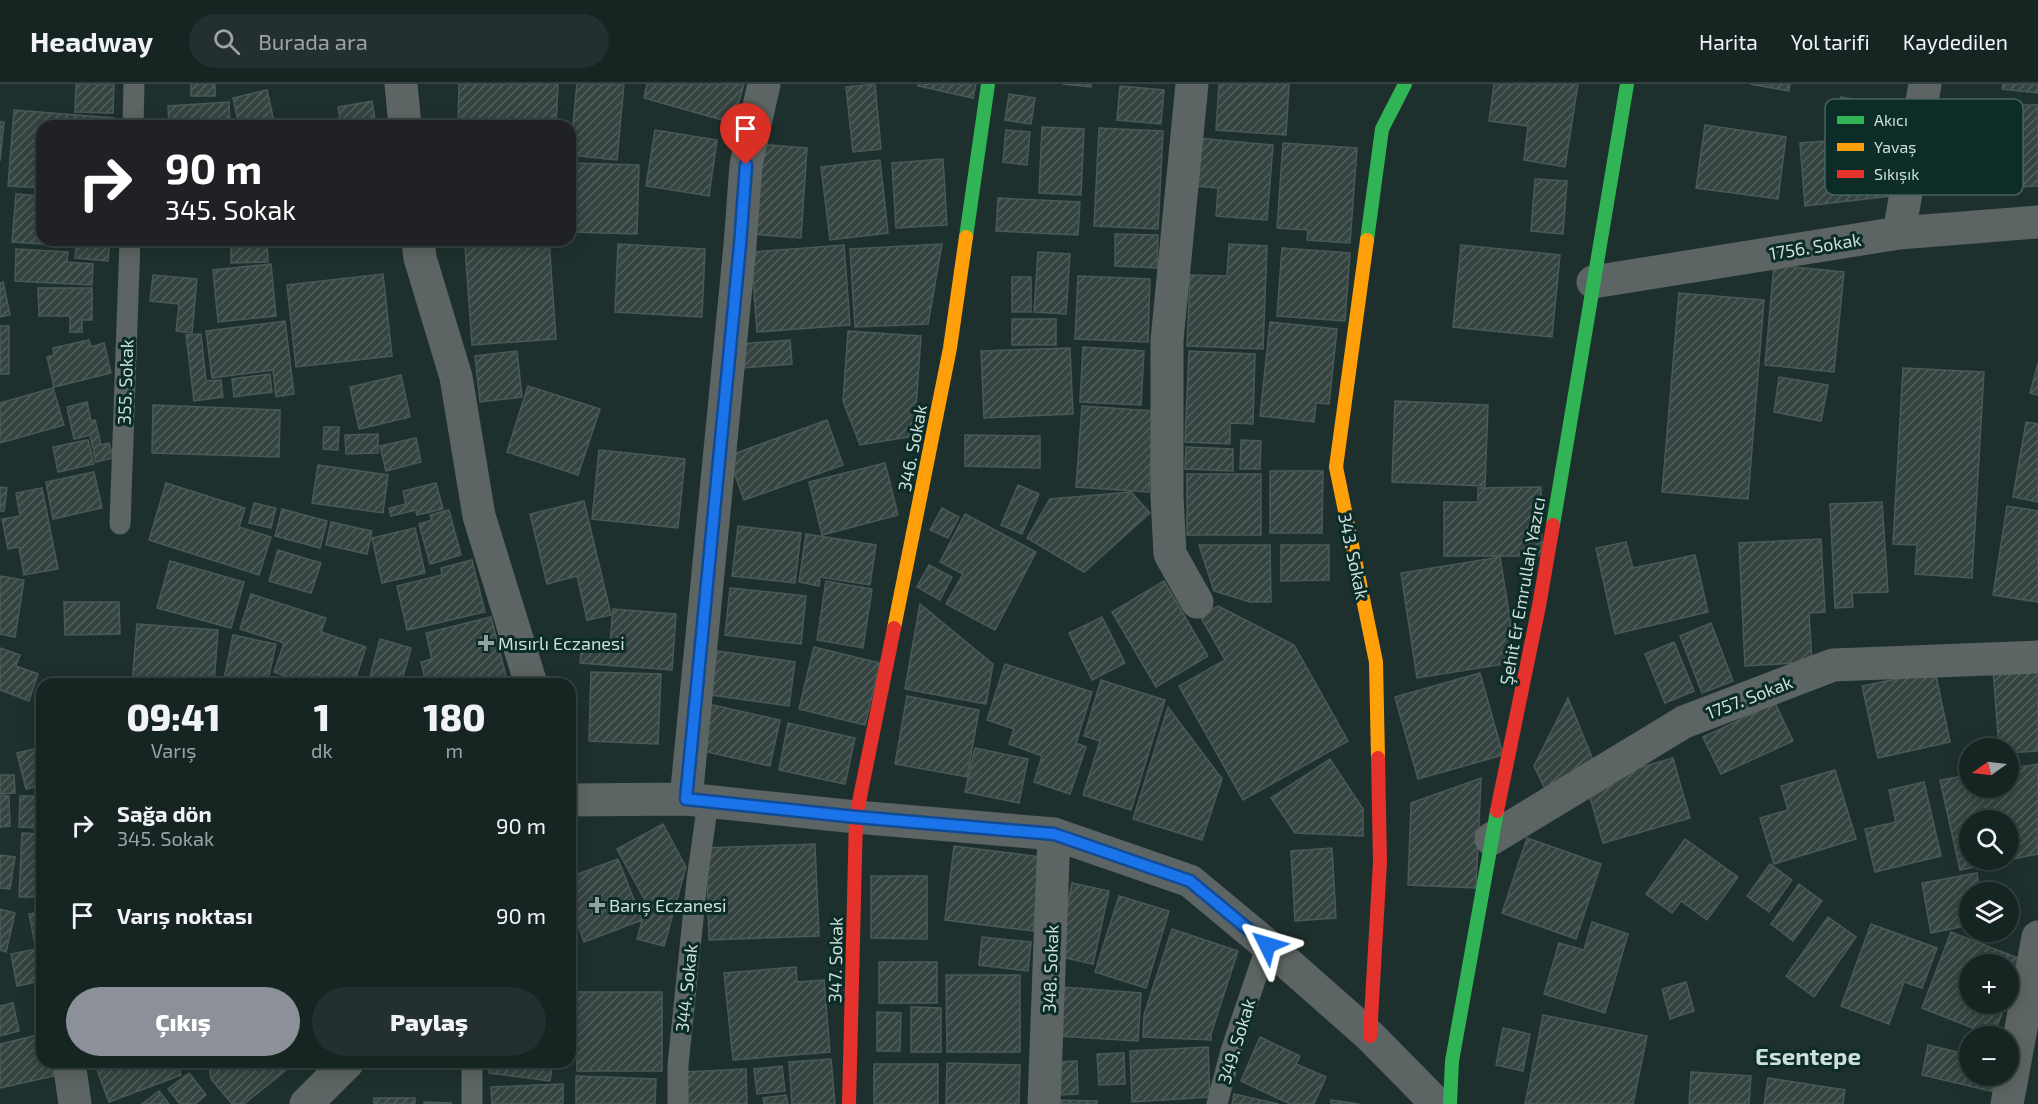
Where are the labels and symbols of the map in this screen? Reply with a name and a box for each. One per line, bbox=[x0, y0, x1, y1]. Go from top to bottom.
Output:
legend bbox=[1825, 99, 2023, 195]
pin bbox=[720, 103, 771, 165]
text: Akıcı bbox=[1874, 110, 1908, 129]
text: Yavaş bbox=[1874, 137, 1916, 157]
text: Sıkışık bbox=[1874, 164, 1919, 184]
street label: 1756. Sokak bbox=[1767, 228, 1863, 264]
street label: 355. Sokak bbox=[113, 339, 137, 425]
street label: 346. Sokak bbox=[893, 403, 931, 493]
street label: Şehit Er Emrullah Yazıcı bbox=[1495, 495, 1550, 687]
street label: 343. Sokak bbox=[1334, 511, 1374, 601]
place label: Mısırlı Eczanesi bbox=[498, 632, 625, 654]
marker: Mısırlı Eczanesi bbox=[479, 636, 493, 650]
street label: 1757. Sokak bbox=[1703, 670, 1795, 724]
north arrow bbox=[1959, 738, 2019, 798]
place label: Barış Eczanesi bbox=[609, 894, 727, 917]
marker: Barış Eczanesi bbox=[590, 898, 604, 912]
position arrow bbox=[1235, 913, 1299, 977]
street label: 347. Sokak bbox=[823, 917, 847, 1003]
street label: 348. Sokak bbox=[1037, 924, 1063, 1014]
street label: 344. Sokak bbox=[670, 943, 702, 1033]
street label: 349. Sokak bbox=[1213, 996, 1259, 1086]
district label: Esentepe bbox=[1755, 1041, 1861, 1070]

